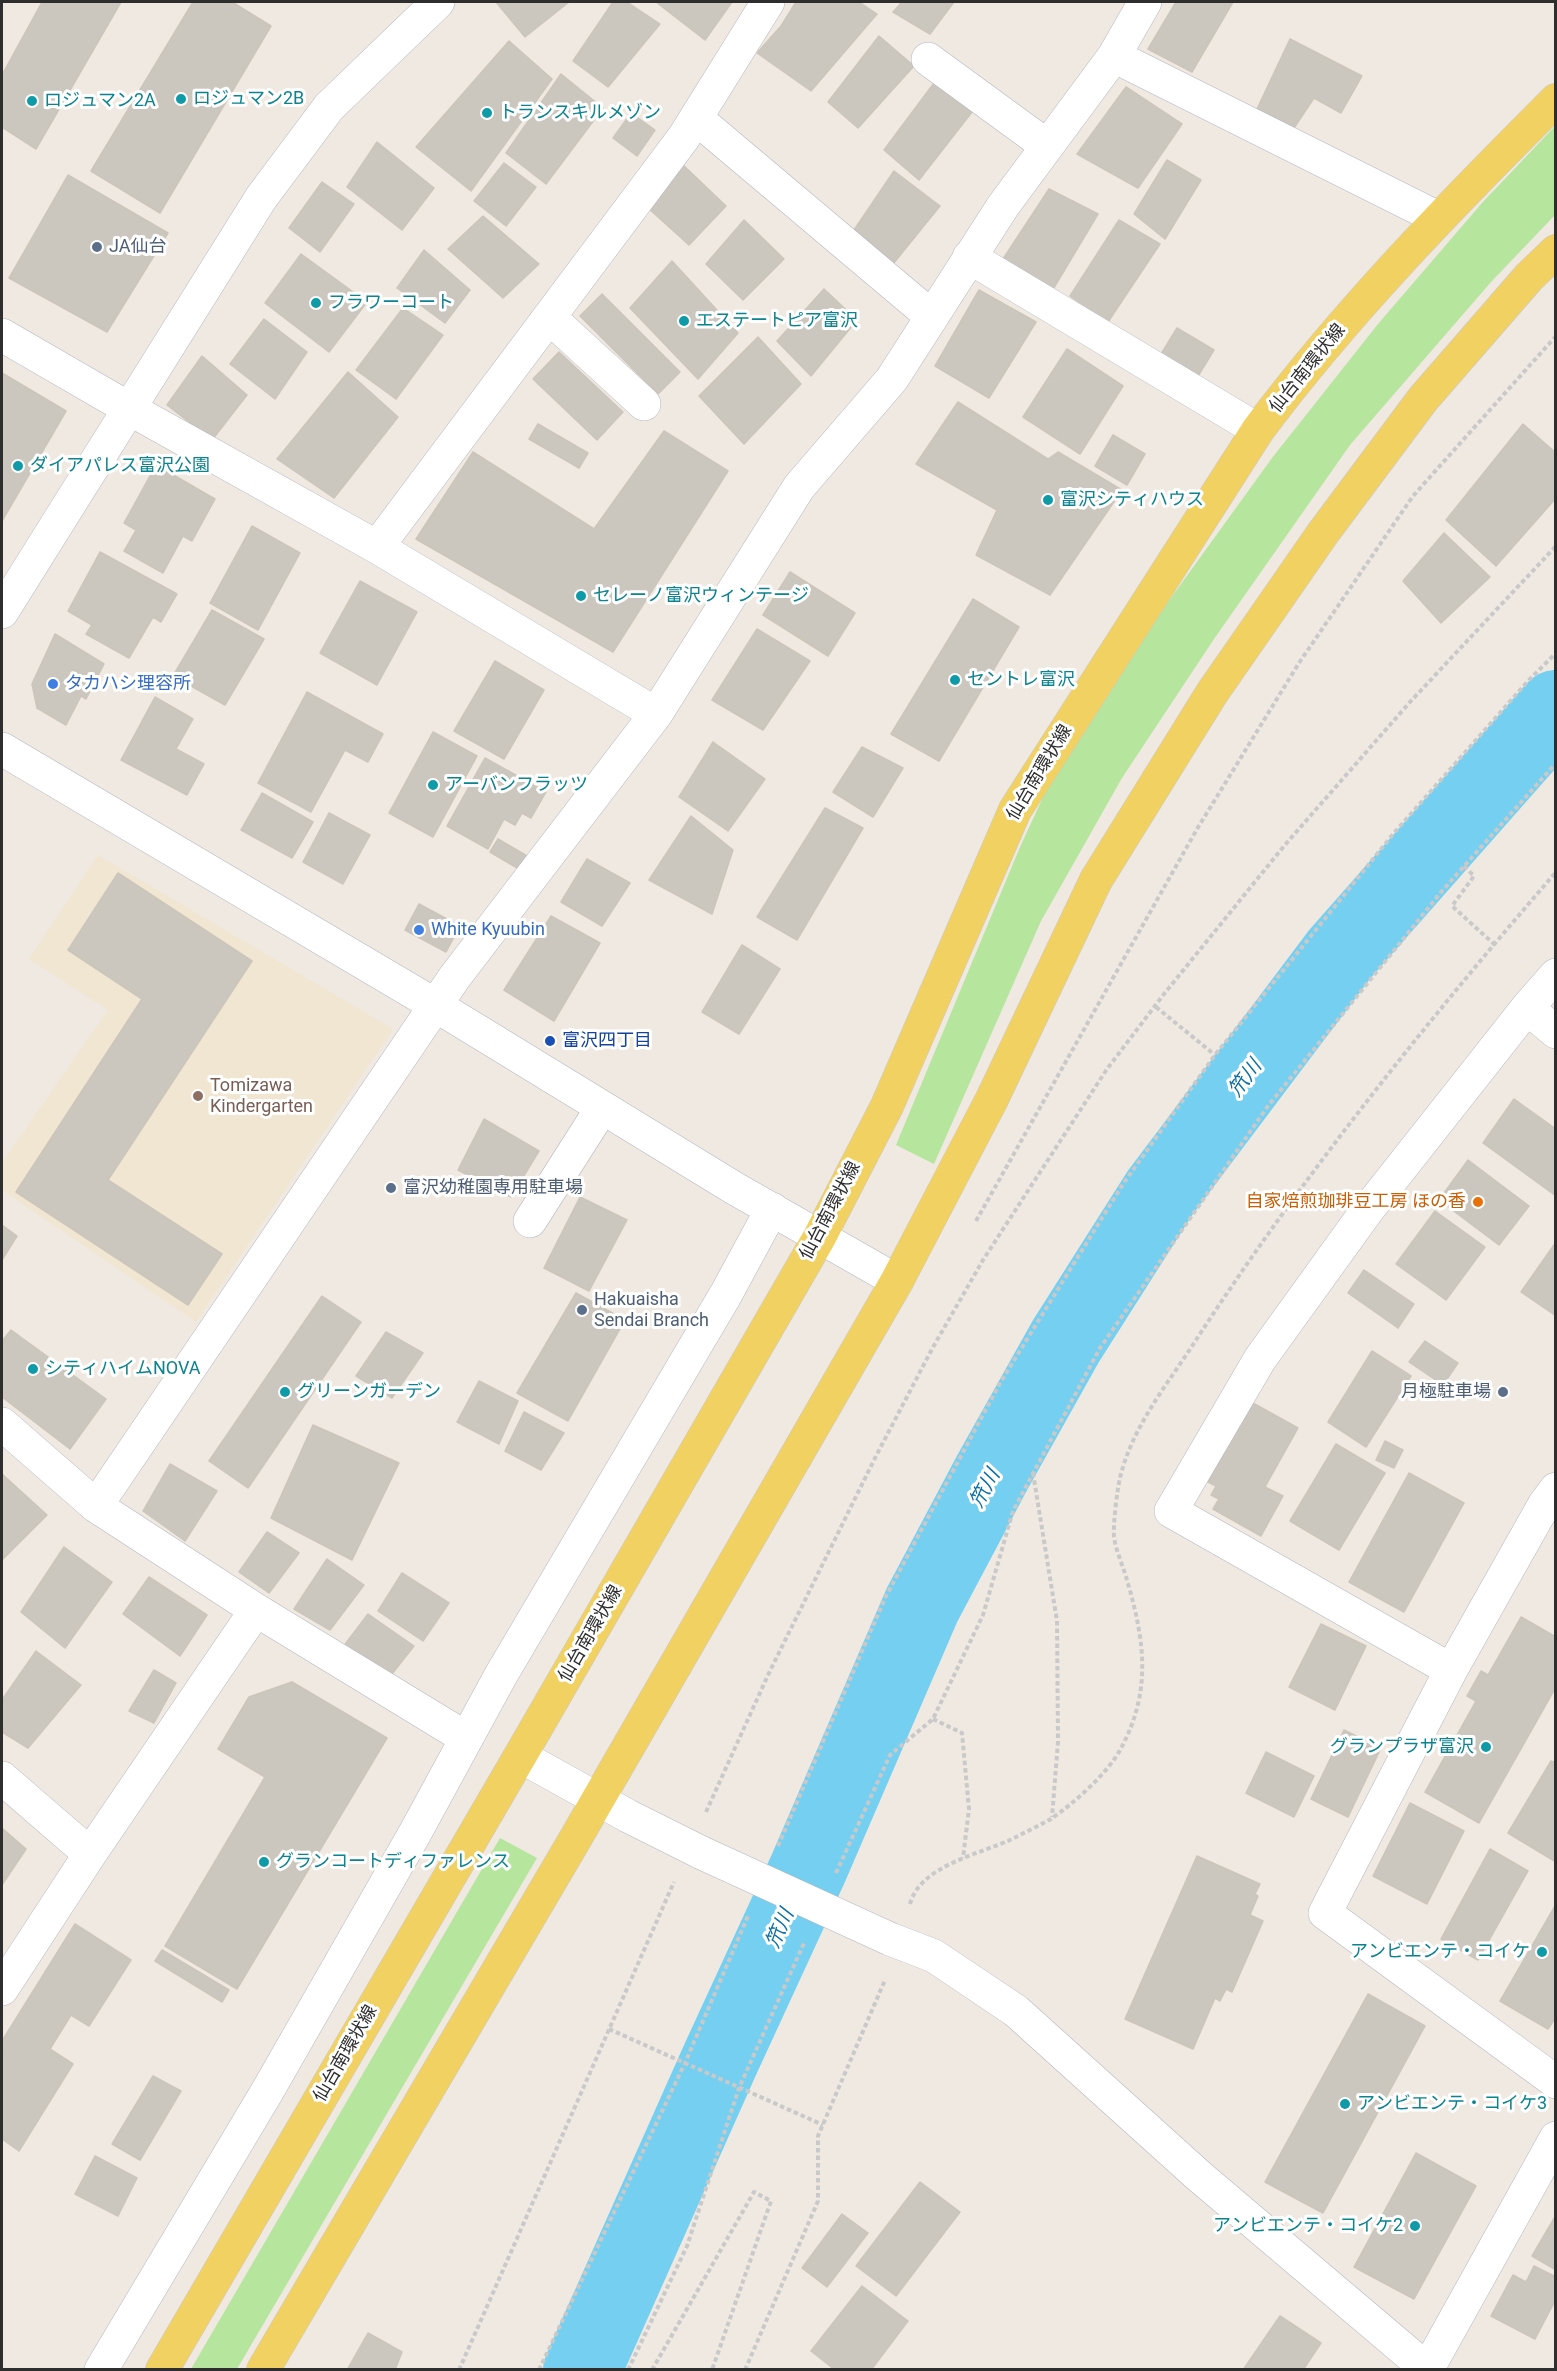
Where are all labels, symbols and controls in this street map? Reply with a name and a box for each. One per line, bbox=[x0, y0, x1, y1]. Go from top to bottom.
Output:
place label: ロジュマン2B bbox=[193, 88, 304, 110]
place label: ロジュマン2A bbox=[44, 90, 156, 112]
marker: ロジュマン2B bbox=[174, 92, 188, 106]
marker: ロジュマン2A bbox=[25, 94, 39, 108]
place label: トランスキルメゾン bbox=[499, 102, 661, 124]
marker: トランスキルメゾン bbox=[480, 106, 494, 120]
place label: JA仙台 bbox=[109, 236, 166, 258]
marker: JA仙台 bbox=[90, 240, 104, 254]
place label: フラワーコート bbox=[328, 292, 454, 314]
marker: フラワーコート bbox=[309, 296, 323, 310]
place label: エステートピア富沢 bbox=[696, 310, 858, 332]
marker: エステートピア富沢 bbox=[677, 314, 691, 328]
street label: 仙台南環状線 bbox=[1266, 320, 1350, 418]
place label: ダイアパレス富沢公園 bbox=[30, 455, 210, 477]
marker: ダイアパレス富沢公園 bbox=[11, 459, 25, 473]
place label: 富沢シティハウス bbox=[1060, 489, 1204, 511]
marker: 富沢シティハウス bbox=[1041, 493, 1055, 507]
place label: セレーノ富沢ウィンテージ bbox=[593, 585, 809, 607]
marker: セレーノ富沢ウィンテージ bbox=[574, 589, 588, 603]
place label: セントレ富沢 bbox=[967, 669, 1075, 691]
place label: タカハシ理容所 bbox=[65, 673, 191, 695]
marker: セントレ富沢 bbox=[948, 673, 962, 687]
marker: タカハシ理容所 bbox=[46, 677, 60, 691]
street label: 仙台南環状線 bbox=[1003, 721, 1077, 825]
place label: アーバンフラッツ bbox=[445, 774, 588, 796]
marker: アーバンフラッツ bbox=[426, 778, 440, 792]
place label: White Kyuubin bbox=[431, 919, 545, 941]
marker: White Kyuubin bbox=[412, 923, 426, 937]
place label: 富沢四丁目 bbox=[562, 1030, 652, 1052]
marker: 富沢四丁目 bbox=[543, 1034, 557, 1048]
water label: 笊川 bbox=[1224, 1056, 1268, 1102]
place label: Tomizawa Kindergarten bbox=[210, 1075, 313, 1118]
marker: Tomizawa Kindergarten bbox=[191, 1089, 205, 1103]
street label: 仙台南環状線 bbox=[796, 1158, 866, 1264]
place label: 富沢幼稚園専用駐車場 bbox=[403, 1177, 583, 1199]
marker: 富沢幼稚園専用駐車場 bbox=[384, 1181, 398, 1195]
place label: 自家焙煎珈琲豆工房 ほの香 bbox=[1246, 1191, 1466, 1213]
marker: 自家焙煎珈琲豆工房 ほの香 bbox=[1471, 1195, 1485, 1209]
place label: Hakuaisha Sendai Branch bbox=[594, 1289, 709, 1332]
marker: Hakuaisha Sendai Branch bbox=[575, 1303, 589, 1317]
place label: シティハイムNOVA bbox=[45, 1358, 201, 1380]
marker: シティハイムNOVA bbox=[26, 1362, 40, 1376]
place label: グリーンガーデン bbox=[297, 1381, 441, 1403]
place label: 月極駐車場 bbox=[1401, 1381, 1491, 1403]
marker: グリーンガーデン bbox=[278, 1385, 292, 1399]
marker: 月極駐車場 bbox=[1496, 1385, 1510, 1399]
water label: 笊川 bbox=[966, 1466, 1006, 1512]
street label: 仙台南環状線 bbox=[555, 1582, 627, 1686]
place label: グランプラザ富沢 bbox=[1330, 1736, 1474, 1758]
marker: グランプラザ富沢 bbox=[1479, 1740, 1493, 1754]
place label: グランコートディファレンス bbox=[276, 1851, 510, 1873]
marker: グランコートディファレンス bbox=[257, 1855, 271, 1869]
water label: 笊川 bbox=[762, 1906, 800, 1952]
place label: アンビエンテ・コイケ bbox=[1350, 1941, 1530, 1963]
marker: アンビエンテ・コイケ bbox=[1535, 1945, 1549, 1959]
street label: 仙台南環状線 bbox=[310, 2002, 382, 2106]
place label: アンビエンテ・コイケ3 bbox=[1357, 2093, 1547, 2115]
marker: アンビエンテ・コイケ3 bbox=[1338, 2097, 1352, 2111]
place label: アンビエンテ・コイケ2 bbox=[1213, 2215, 1403, 2237]
marker: アンビエンテ・コイケ2 bbox=[1408, 2219, 1422, 2233]

